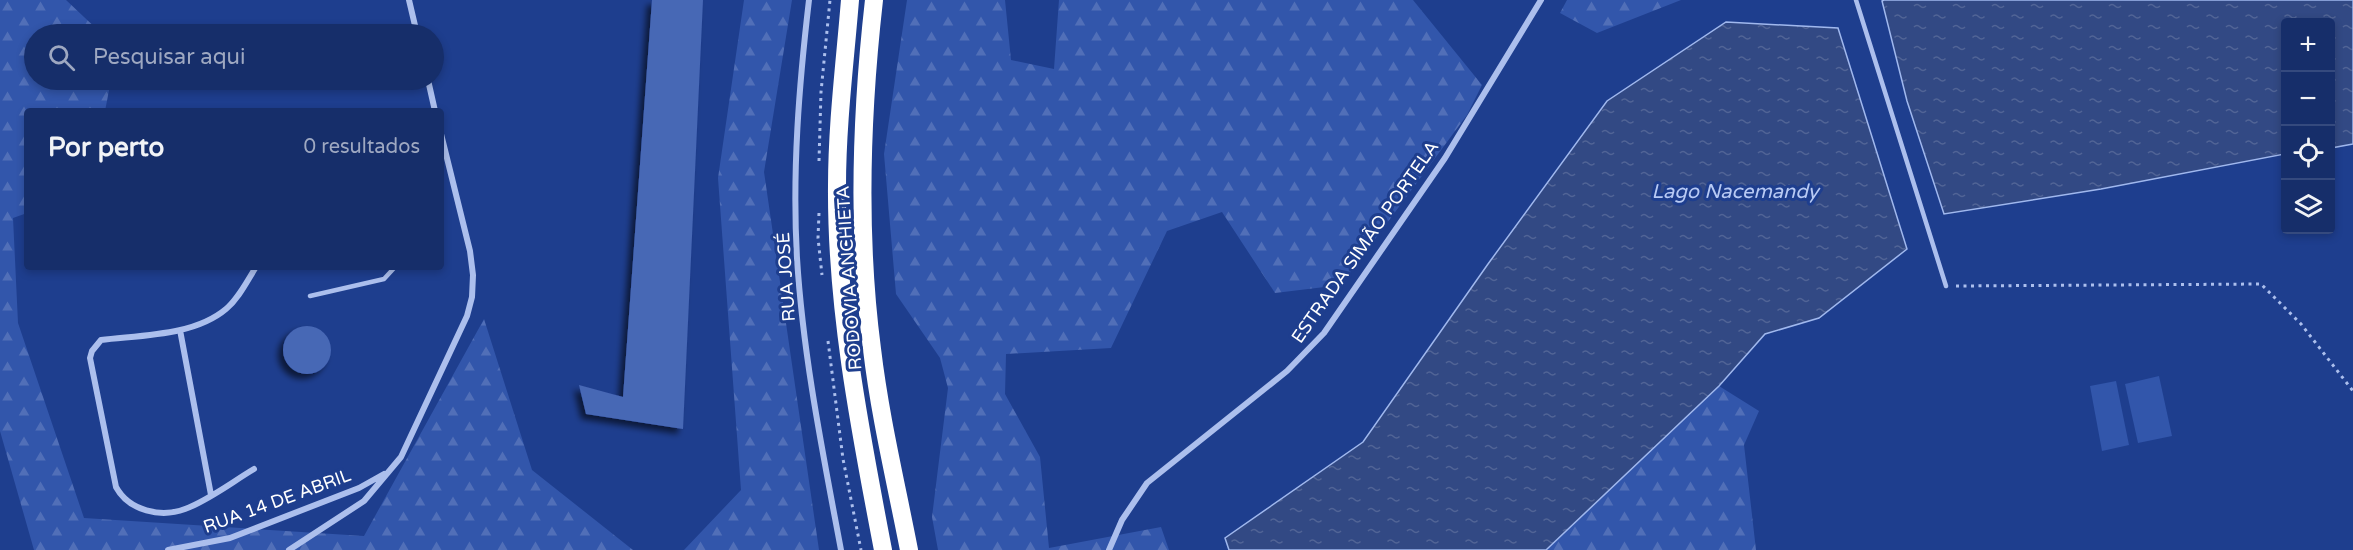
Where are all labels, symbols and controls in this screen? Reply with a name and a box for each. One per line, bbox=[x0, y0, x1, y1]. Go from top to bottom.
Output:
map controls bbox=[2281, 18, 2335, 234]
button: + bbox=[2281, 18, 2335, 72]
search box bbox=[24, 24, 444, 90]
icon: search bbox=[45, 41, 78, 74]
text: Pesquisar aqui bbox=[93, 44, 245, 70]
button: − bbox=[2281, 72, 2335, 126]
button: locate bbox=[2281, 126, 2335, 180]
text: Por perto bbox=[48, 132, 164, 163]
text: 0 resultados bbox=[304, 135, 420, 159]
street label: ESTRADA SIMÃO PORTELA bbox=[1287, 137, 1443, 347]
water label: Lago Nacemandy bbox=[1651, 180, 1821, 204]
button: layers bbox=[2281, 180, 2335, 234]
street label: RODOVIA ANCHIETA bbox=[832, 185, 866, 371]
street label: RUA JOSÉ bbox=[772, 231, 800, 323]
street label: RUA 14 DE ABRIL bbox=[200, 464, 354, 538]

